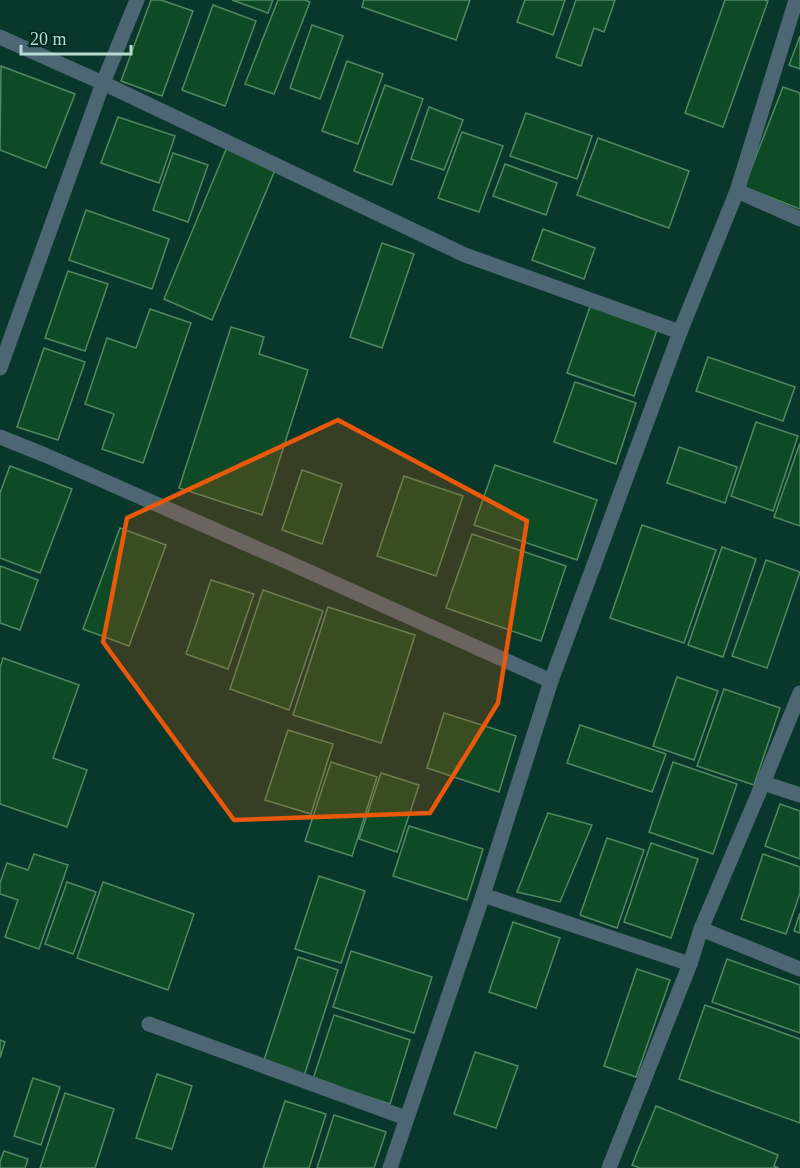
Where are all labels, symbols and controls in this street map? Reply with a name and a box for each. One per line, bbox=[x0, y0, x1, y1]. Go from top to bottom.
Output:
scale bar bbox=[21, 18, 130, 56]
text: 20 m bbox=[30, 29, 67, 49]

